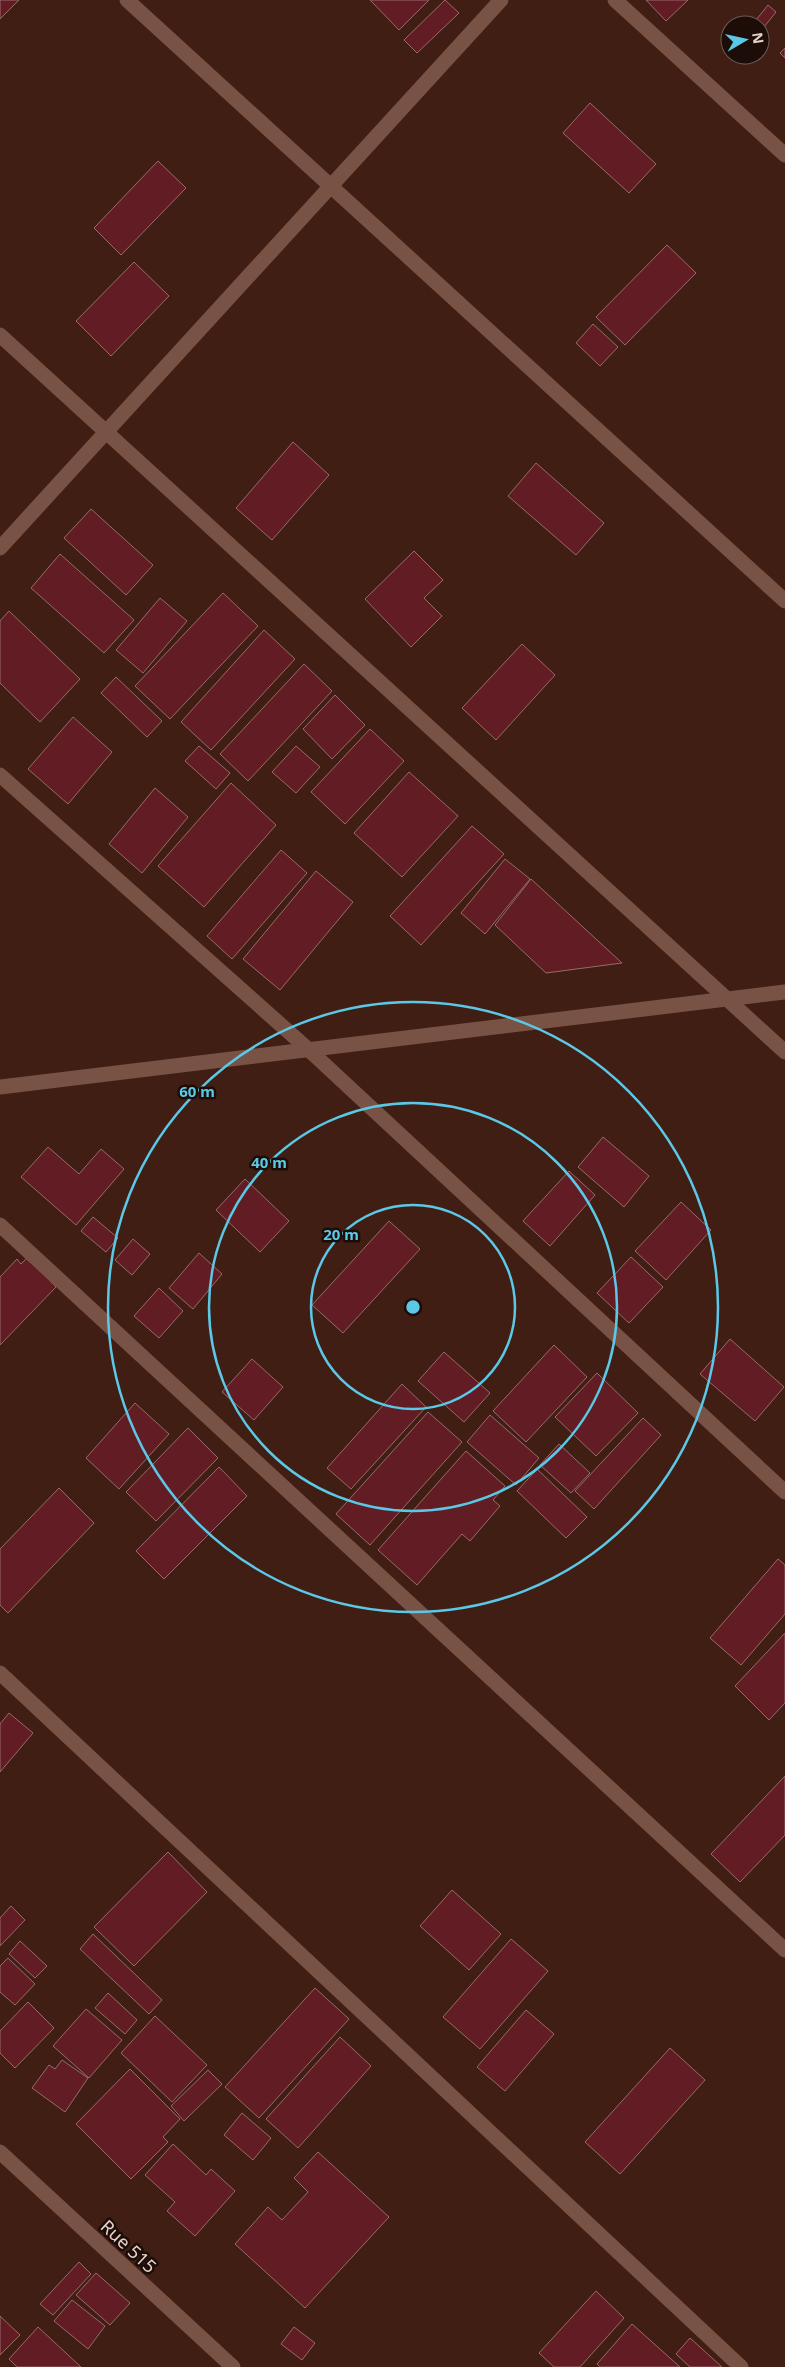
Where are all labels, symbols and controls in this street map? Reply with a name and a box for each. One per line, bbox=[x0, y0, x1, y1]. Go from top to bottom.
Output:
north arrow bbox=[720, 15, 770, 65]
text: N bbox=[748, 31, 769, 45]
text: 60 m bbox=[179, 1081, 215, 1101]
text: 40 m bbox=[251, 1152, 287, 1172]
text: 20 m bbox=[323, 1224, 359, 1244]
centre of rings bbox=[404, 1298, 422, 1316]
street label: Rue 515 bbox=[96, 2214, 162, 2278]

